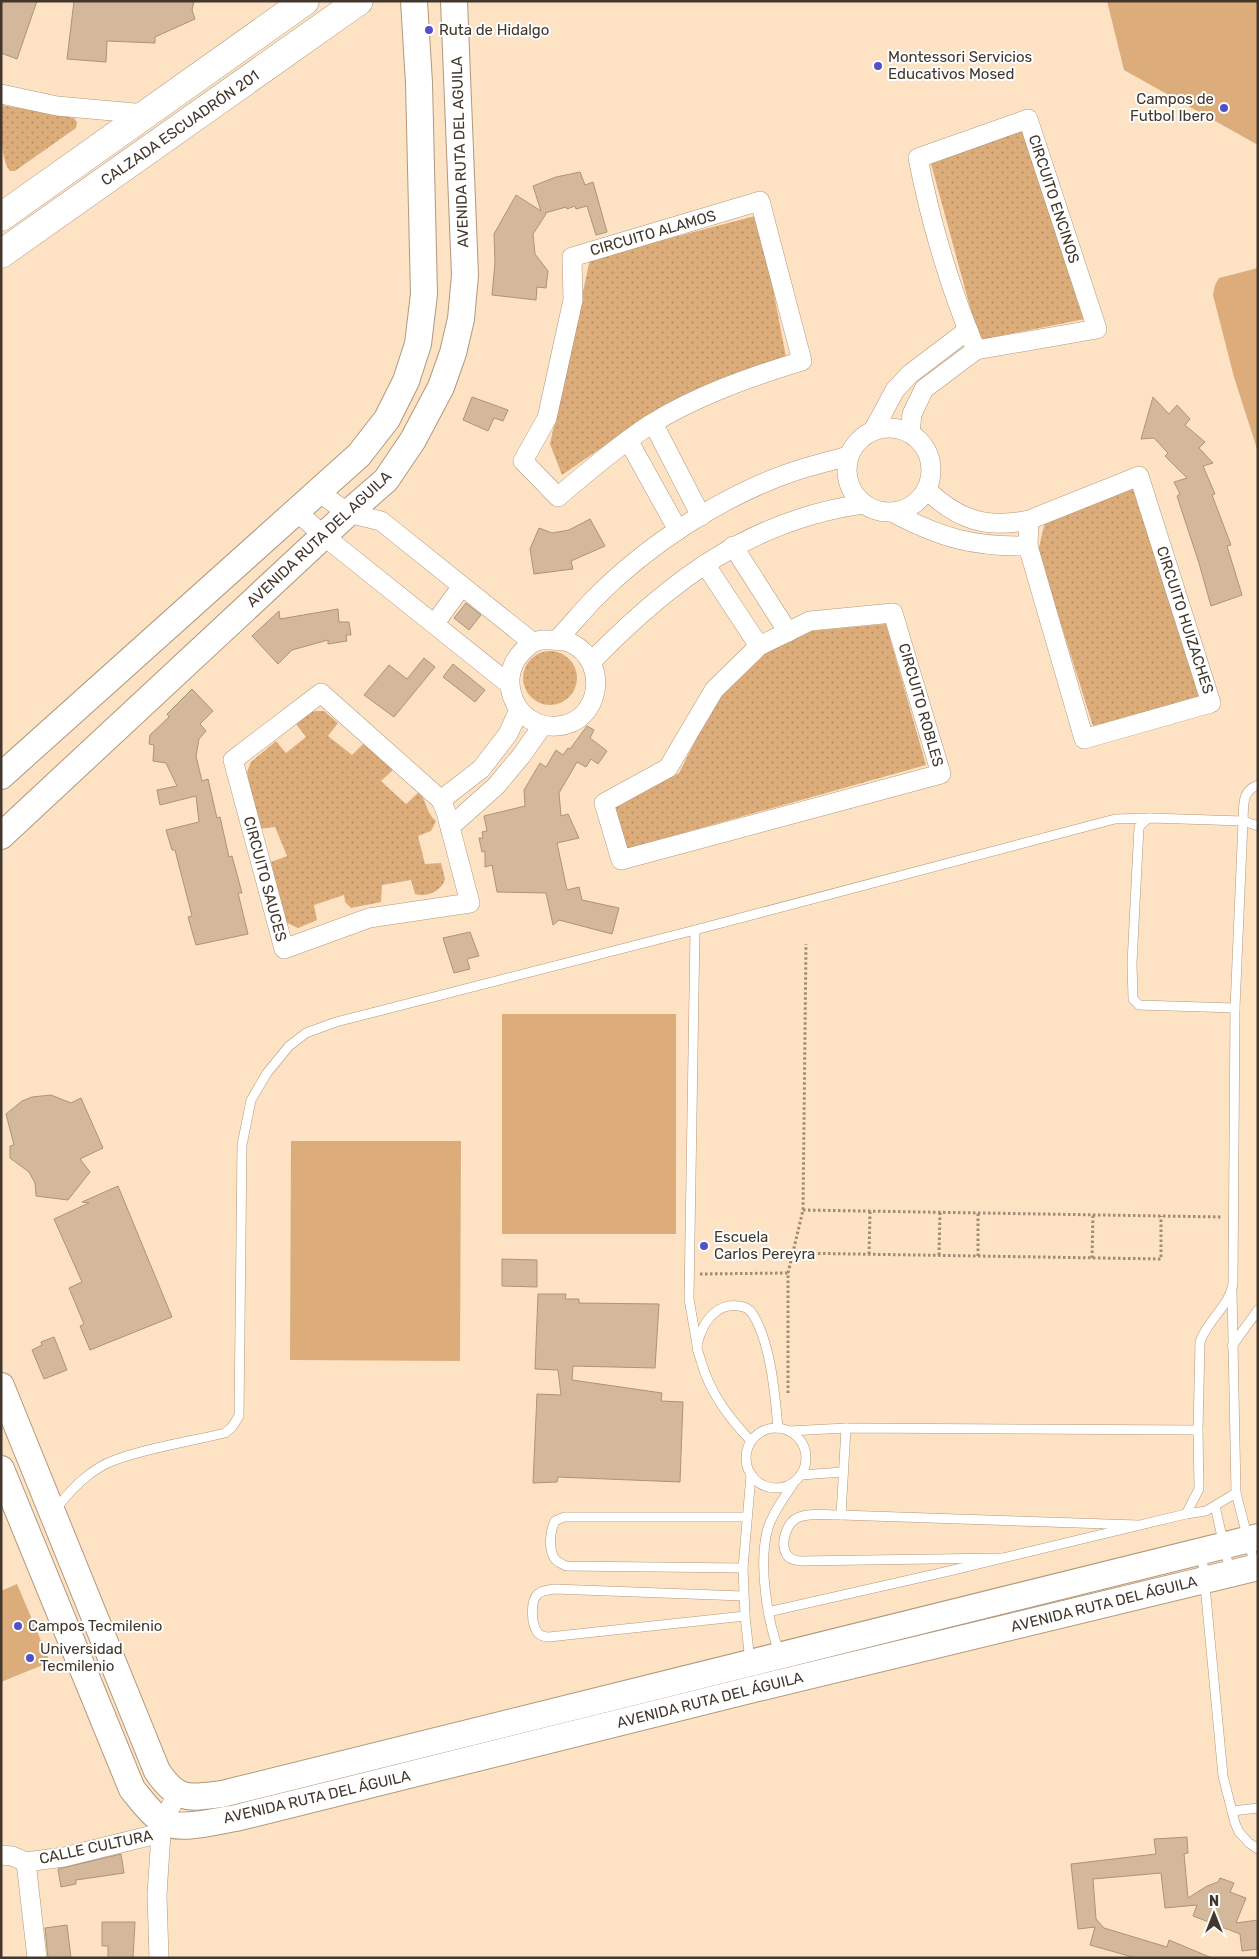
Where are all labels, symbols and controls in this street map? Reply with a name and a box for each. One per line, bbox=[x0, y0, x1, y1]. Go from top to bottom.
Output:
place label: Ruta de Hidalgo bbox=[439, 21, 549, 39]
marker: Ruta de Hidalgo bbox=[423, 24, 435, 36]
place label: Montessori Servicios Educativos Mosed bbox=[888, 48, 1033, 83]
street label: AVENIDA RUTA DEL AGUILA bbox=[448, 56, 472, 248]
marker: Montessori Servicios Educativos Mosed bbox=[872, 60, 884, 72]
street label: CALZADA ESCUADRÓN 201 bbox=[97, 66, 263, 190]
place label: Campos de Futbol Ibero bbox=[1130, 90, 1214, 125]
marker: Campos de Futbol Ibero bbox=[1218, 102, 1230, 114]
street label: CIRCUITO ENCINOS bbox=[1025, 132, 1083, 266]
street label: CIRCUITO ALAMOS bbox=[588, 206, 718, 260]
street label: AVENIDA RUTA DEL AGUILA bbox=[243, 467, 395, 611]
street label: CIRCUITO HUIZACHES bbox=[1153, 544, 1217, 696]
street label: CIRCUITO ROBLES bbox=[895, 641, 947, 769]
street label: CIRCUITO SAUCES bbox=[240, 814, 290, 944]
place label: Escuela Carlos Pereyra bbox=[714, 1228, 815, 1263]
marker: Escuela Carlos Pereyra bbox=[698, 1240, 710, 1252]
street label: AVENIDA RUTA DEL ÁGUILA bbox=[1009, 1572, 1199, 1636]
place label: Campos Tecmilenio bbox=[28, 1617, 162, 1635]
marker: Campos Tecmilenio bbox=[12, 1620, 24, 1632]
place label: Universidad Tecmilenio bbox=[40, 1640, 123, 1675]
marker: Universidad Tecmilenio bbox=[24, 1652, 36, 1664]
street label: AVENIDA RUTA DEL ÁGUILA bbox=[615, 1668, 805, 1732]
street label: AVENIDA RUTA DEL ÁGUILA bbox=[222, 1767, 412, 1827]
street label: CALLE CULTURA bbox=[37, 1826, 155, 1868]
north arrow bbox=[1189, 1889, 1239, 1939]
text: N bbox=[1209, 1893, 1219, 1910]

